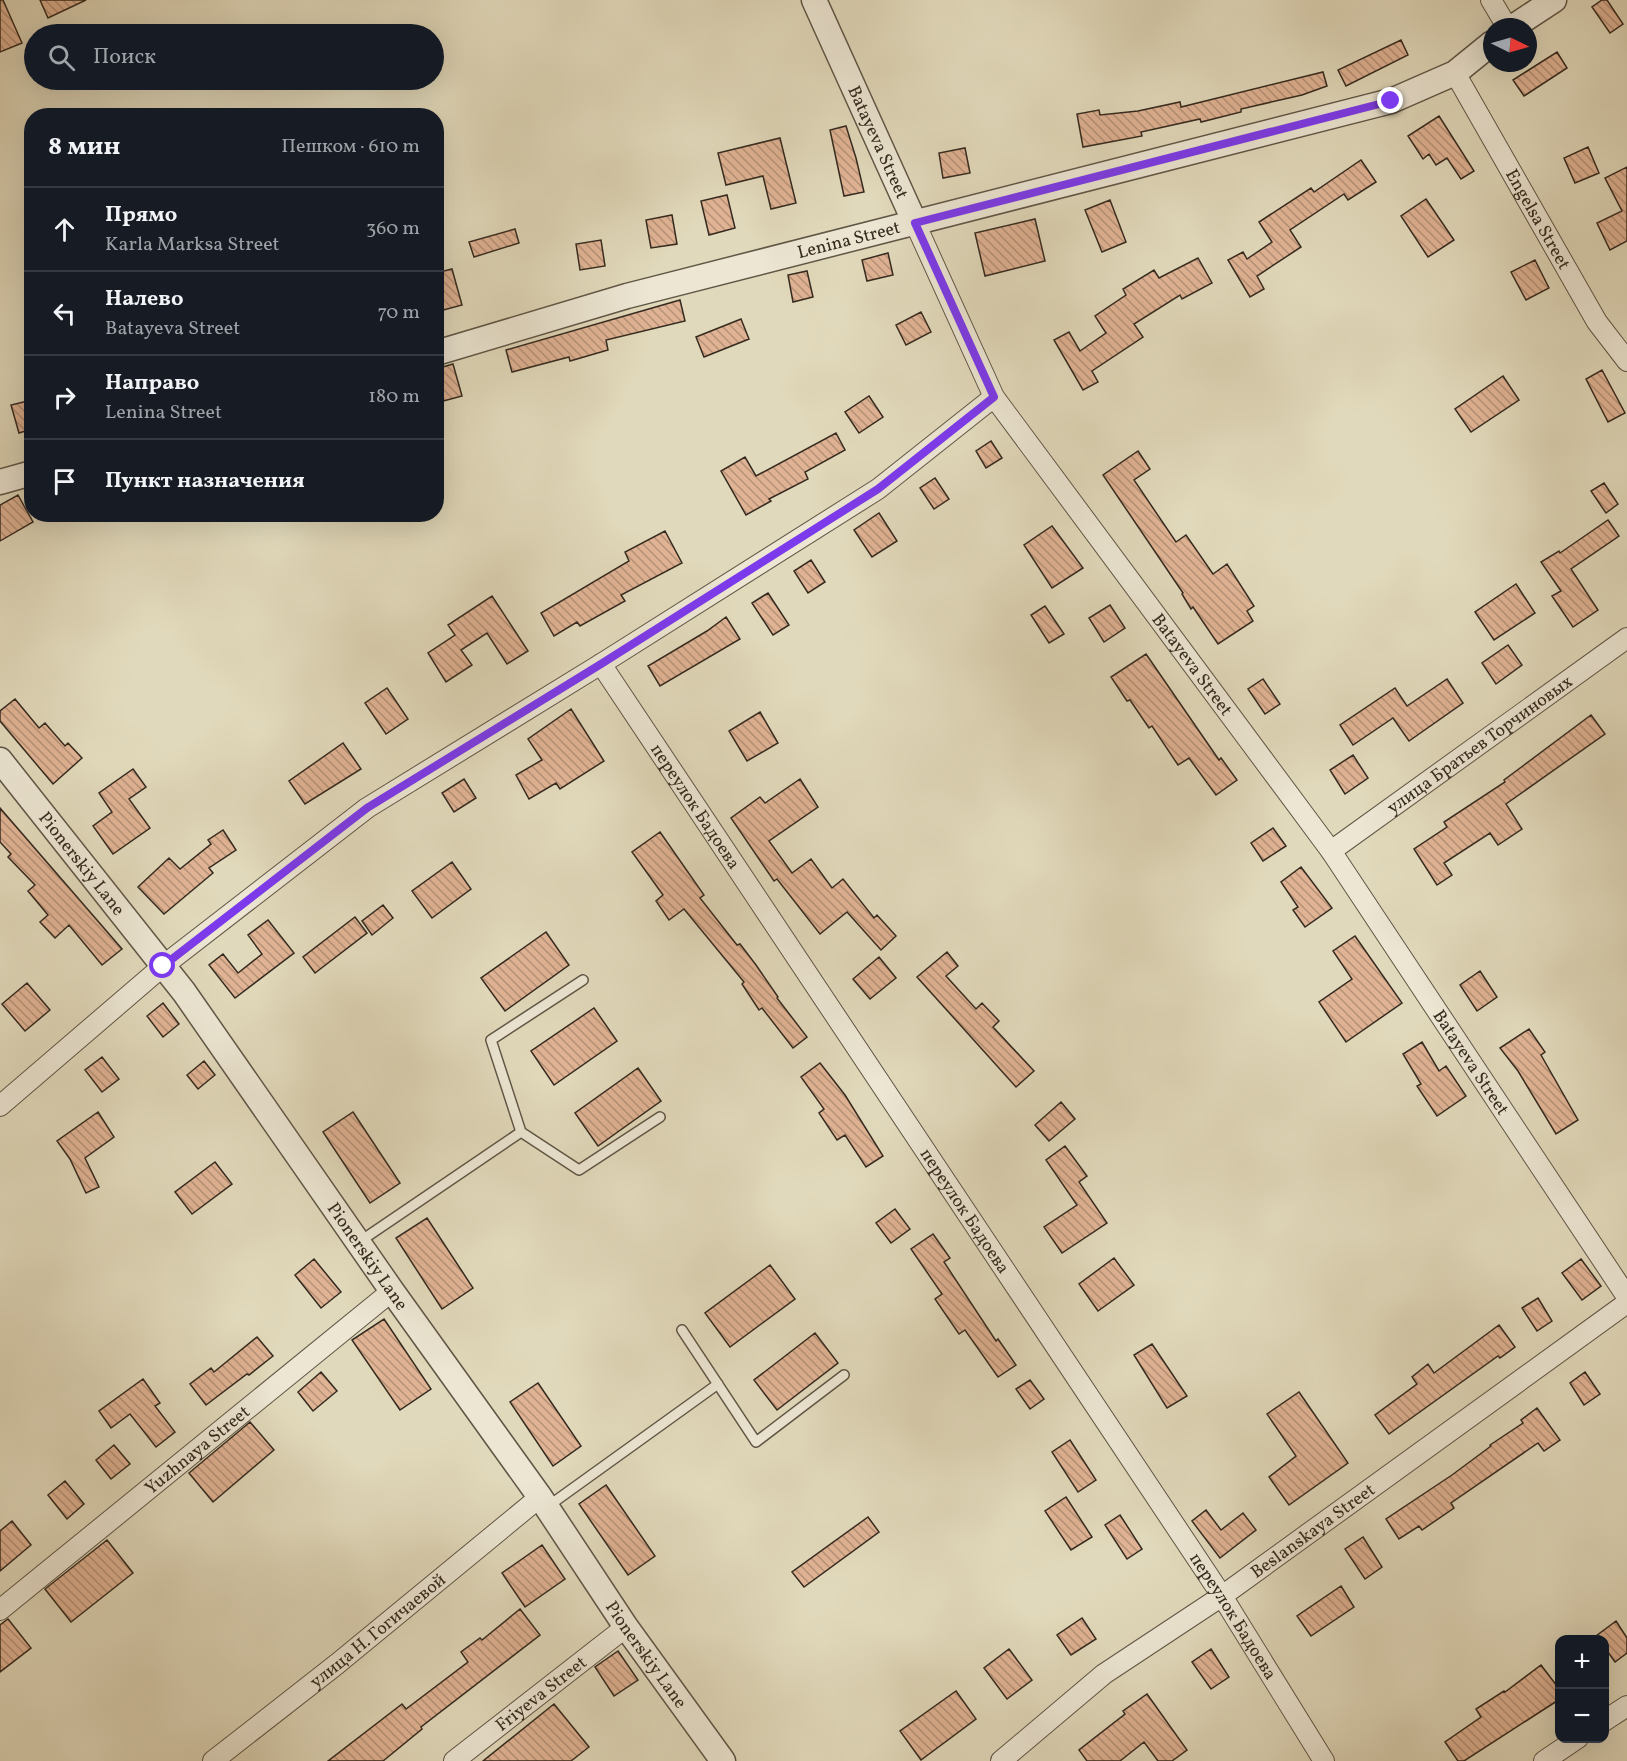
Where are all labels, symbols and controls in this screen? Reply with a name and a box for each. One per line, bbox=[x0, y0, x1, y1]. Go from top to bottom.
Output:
north arrow bbox=[1483, 18, 1537, 72]
search box bbox=[24, 24, 444, 90]
icon: search bbox=[45, 41, 78, 74]
text: Поиск bbox=[93, 42, 156, 73]
street label: Batayeva Street bbox=[840, 82, 914, 203]
route end bbox=[1377, 87, 1403, 113]
text: 8 мин bbox=[48, 129, 120, 165]
text: Пешком · 610 m bbox=[281, 133, 420, 161]
street label: Engelsa Street bbox=[1498, 165, 1576, 275]
text: Прямо bbox=[105, 200, 177, 231]
icon: ahead bbox=[48, 213, 81, 246]
text: 360 m bbox=[366, 215, 420, 243]
street label: Lenina Street bbox=[795, 216, 903, 266]
text: Karla Marksa Street bbox=[105, 231, 280, 259]
text: Налево bbox=[105, 284, 184, 315]
icon: left bbox=[48, 297, 81, 330]
text: 70 m bbox=[377, 299, 420, 327]
text: Batayeva Street bbox=[105, 315, 240, 343]
text: Направо bbox=[105, 368, 199, 399]
icon: right bbox=[48, 381, 81, 414]
text: 180 m bbox=[368, 383, 420, 411]
text: Lenina Street bbox=[105, 399, 222, 427]
icon: arrive bbox=[48, 465, 81, 498]
text: Пункт назначения bbox=[105, 466, 305, 497]
street label: Batayeva Street bbox=[1145, 609, 1238, 722]
street label: улица Братьев Торчиновых bbox=[1382, 670, 1578, 821]
street label: переулок Бадоева bbox=[644, 739, 745, 875]
street label: Pionerskiy Lane bbox=[32, 807, 130, 922]
route start bbox=[149, 952, 175, 978]
street label: Batayeva Street bbox=[1426, 1005, 1514, 1121]
street label: переулок Бадоева bbox=[913, 1144, 1015, 1279]
street label: Pionerskiy Lane bbox=[320, 1198, 413, 1316]
street label: Yuzhnaya Street bbox=[140, 1400, 256, 1501]
street label: Beslanskaya Street bbox=[1246, 1478, 1381, 1585]
street label: переулок Бадоева bbox=[1183, 1548, 1282, 1685]
street label: улица Н. Гогичаевой bbox=[305, 1568, 452, 1695]
street label: Pionerskiy Lane bbox=[598, 1597, 692, 1714]
map controls bbox=[1555, 1635, 1609, 1743]
button: + bbox=[1555, 1635, 1609, 1689]
street label: Friyeva Street bbox=[491, 1651, 593, 1738]
button: − bbox=[1555, 1689, 1609, 1743]

